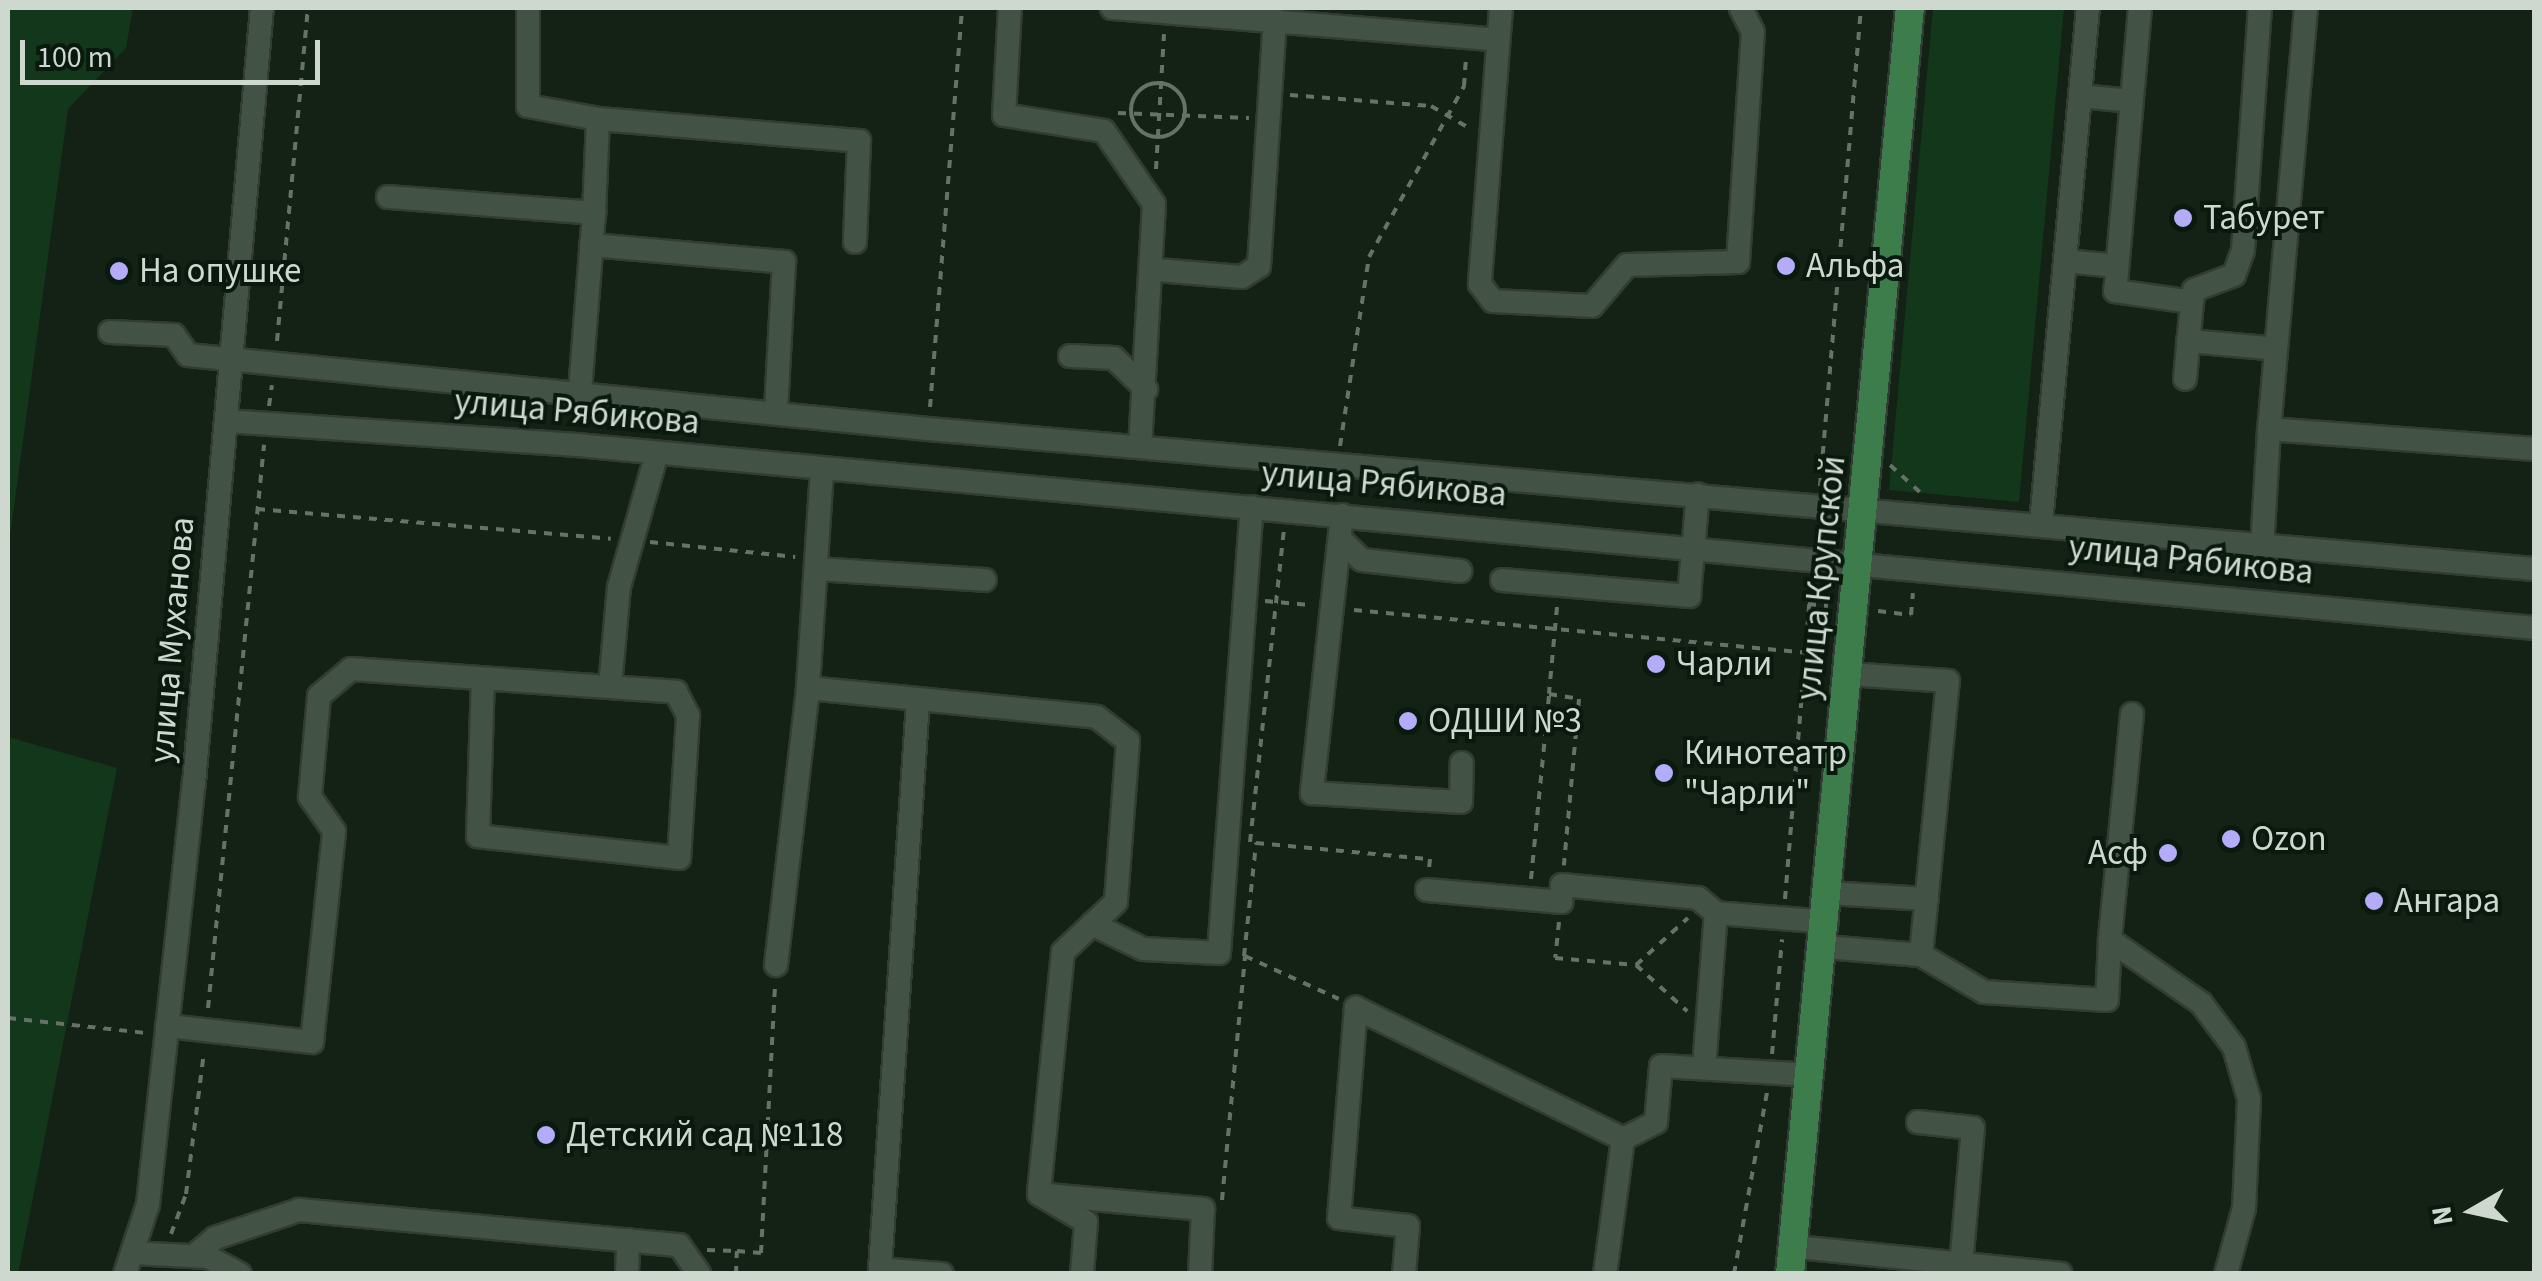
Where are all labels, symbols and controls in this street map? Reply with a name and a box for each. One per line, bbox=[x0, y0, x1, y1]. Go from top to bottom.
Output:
scale bar bbox=[25, 20, 325, 82]
text: 100 m bbox=[37, 36, 113, 79]
place label: Табурет bbox=[2203, 197, 2325, 239]
marker: Табурет bbox=[2172, 207, 2194, 229]
place label: Альфа bbox=[1806, 245, 1904, 287]
place label: На опушке bbox=[139, 250, 301, 292]
marker: Альфа bbox=[1775, 255, 1797, 277]
marker: На опушке bbox=[108, 260, 130, 282]
street label: улица Рябикова bbox=[453, 380, 701, 444]
street label: улица Рябикова bbox=[1260, 452, 1508, 516]
street label: улица Крупской bbox=[1787, 454, 1855, 702]
street label: улица Муханова bbox=[140, 515, 204, 765]
street label: улица Рябикова bbox=[2067, 526, 2315, 594]
place label: Чарли bbox=[1676, 643, 1772, 685]
marker: Чарли bbox=[1645, 653, 1667, 675]
place label: ОДШИ №3 bbox=[1428, 700, 1582, 742]
marker: ОДШИ №3 bbox=[1397, 710, 1419, 732]
place label: Кинотеатр "Чарли" bbox=[1684, 732, 1847, 814]
marker: Кинотеатр "Чарли" bbox=[1653, 762, 1675, 784]
place label: Ozon bbox=[2251, 818, 2327, 860]
marker: Ozon bbox=[2220, 828, 2242, 850]
place label: Асф bbox=[2088, 832, 2148, 874]
marker: Асф bbox=[2157, 842, 2179, 864]
place label: Ангара bbox=[2394, 880, 2500, 922]
marker: Ангара bbox=[2363, 890, 2385, 912]
place label: Детский сад №118 bbox=[566, 1114, 843, 1156]
marker: Детский сад №118 bbox=[535, 1124, 557, 1146]
north arrow bbox=[2422, 1161, 2522, 1261]
text: N bbox=[2421, 1203, 2464, 1228]

